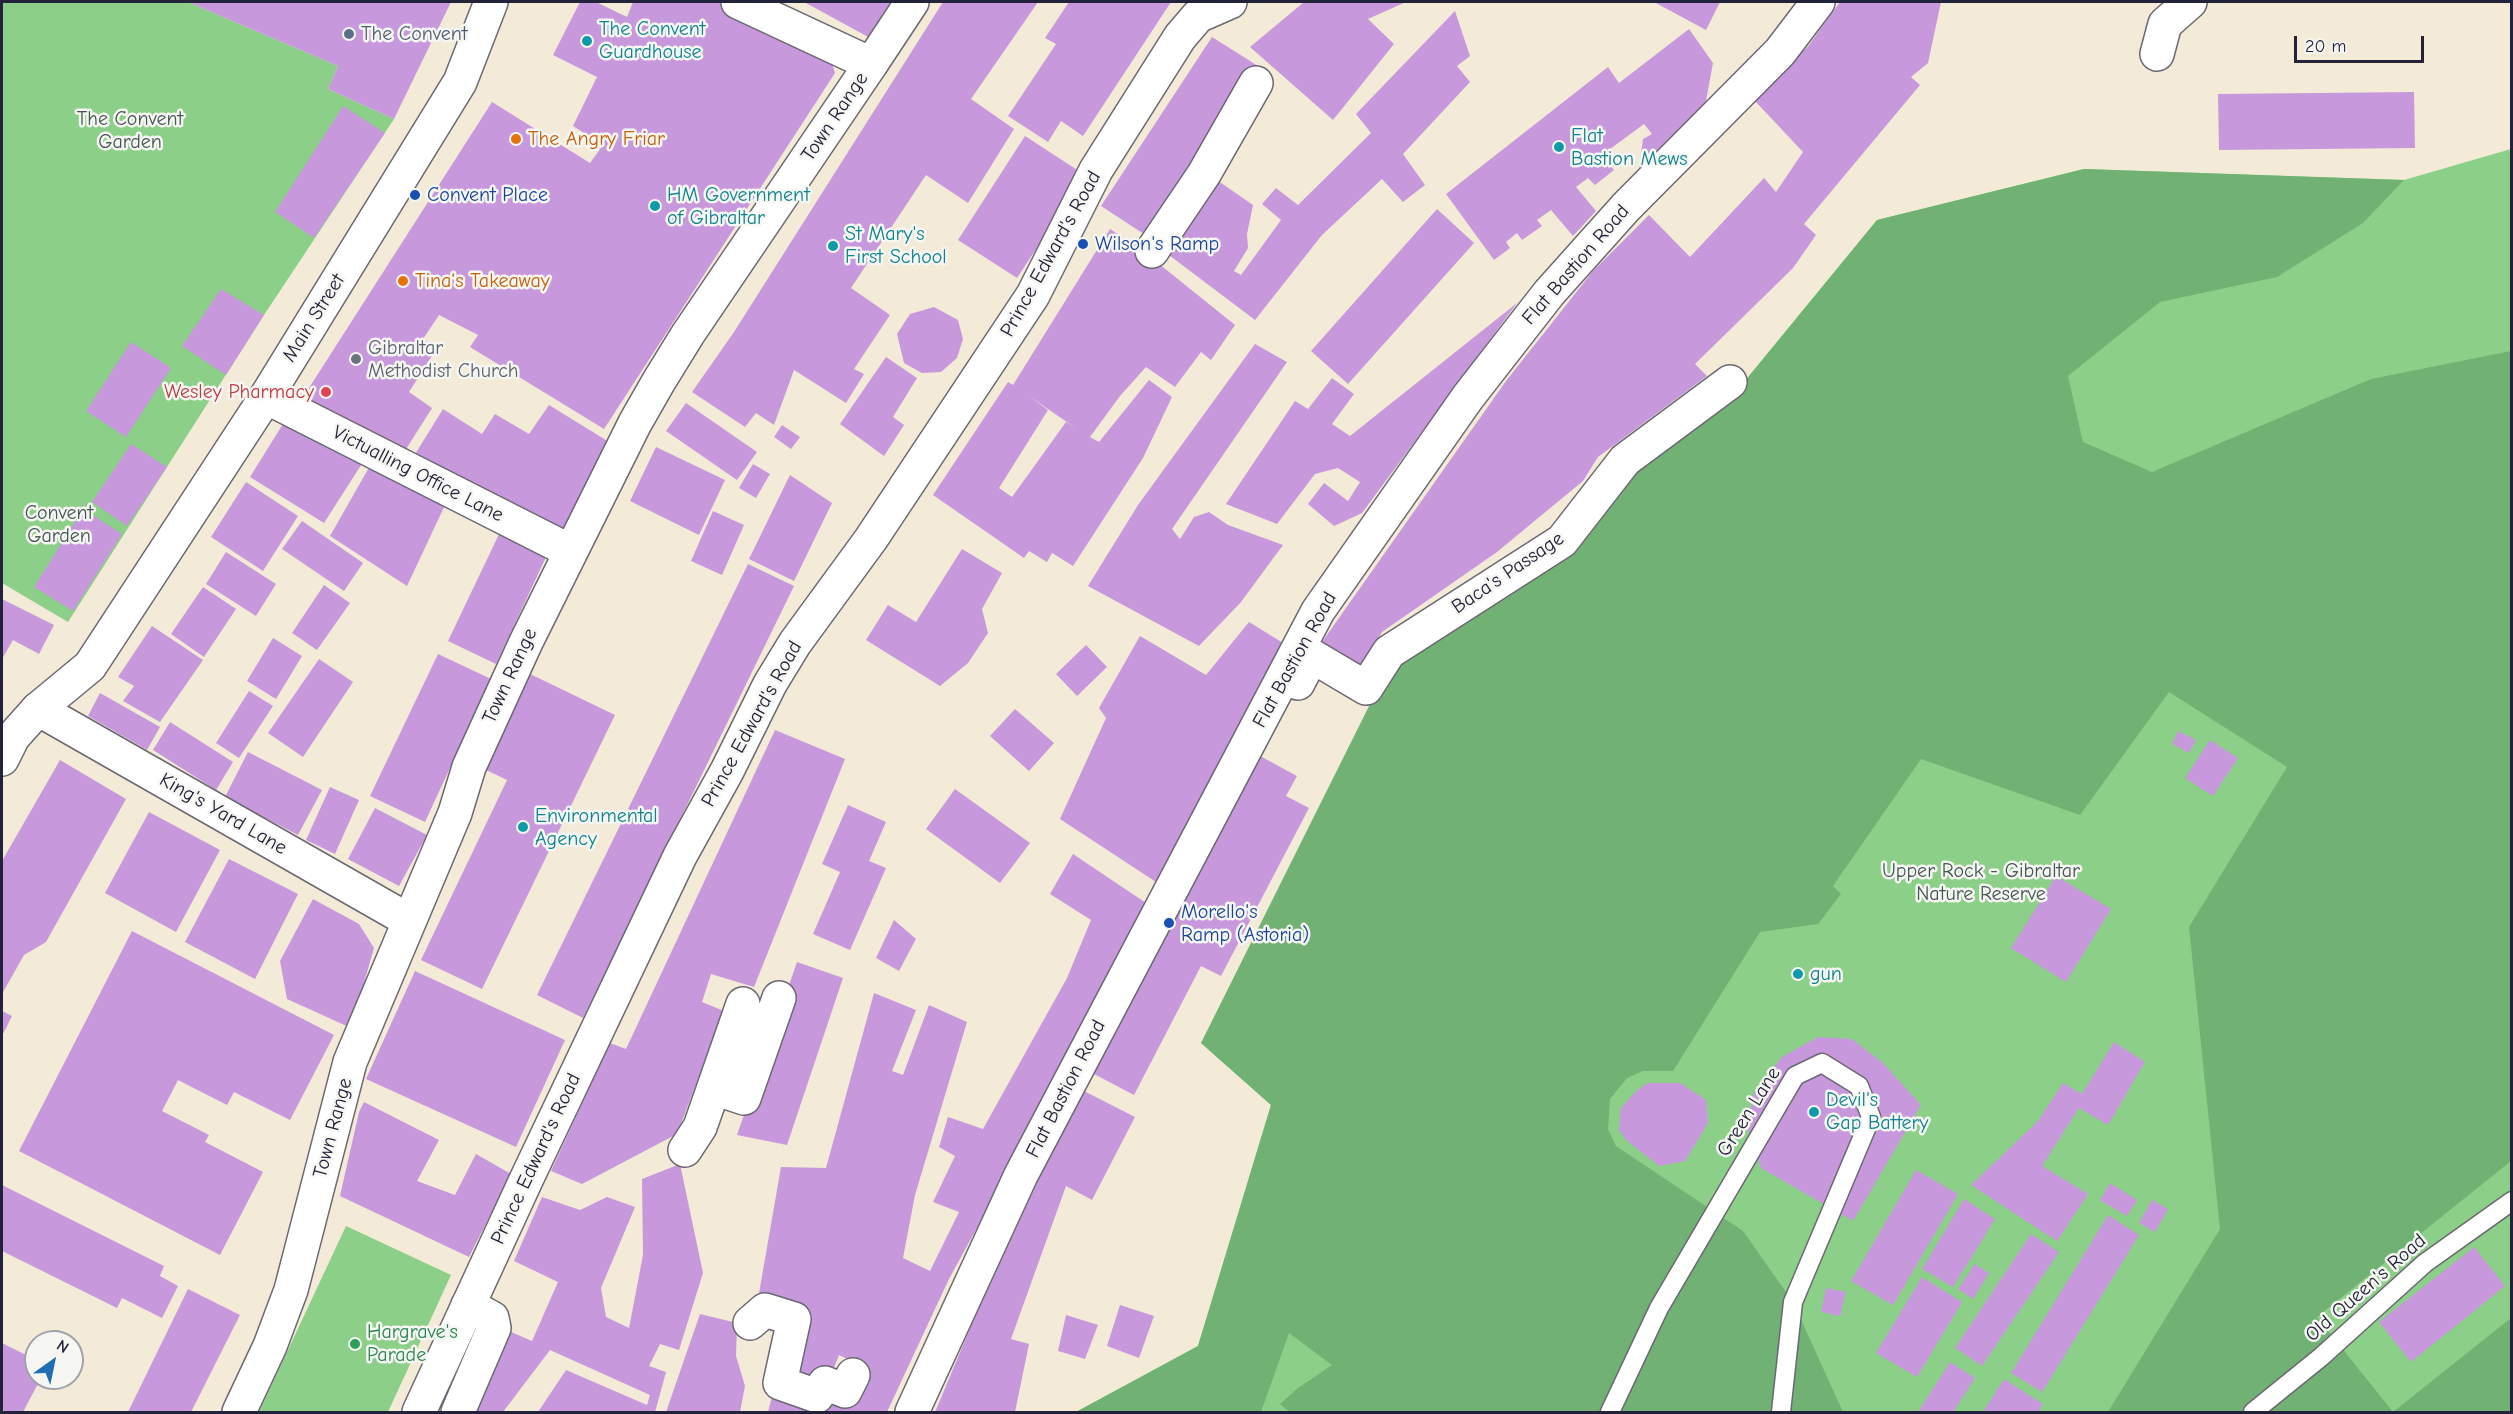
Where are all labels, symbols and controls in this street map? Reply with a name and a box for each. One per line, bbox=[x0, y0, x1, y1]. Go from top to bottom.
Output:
place label: The Convent Guardhouse bbox=[599, 17, 706, 64]
place label: The Convent bbox=[361, 22, 468, 46]
scale bar bbox=[2297, 24, 2428, 62]
marker: The Convent bbox=[342, 27, 356, 41]
marker: The Convent Guardhouse bbox=[580, 34, 594, 48]
text: 20 m bbox=[2305, 36, 2346, 57]
street label: Town Range bbox=[796, 68, 874, 166]
park label: The Convent Garden bbox=[77, 107, 183, 154]
place label: Flat Bastion Mews bbox=[1571, 124, 1688, 171]
place label: The Angry Friar bbox=[528, 127, 665, 151]
marker: The Angry Friar bbox=[509, 132, 523, 146]
marker: Flat Bastion Mews bbox=[1552, 140, 1566, 154]
street label: Prince Edward's Road bbox=[995, 167, 1107, 341]
place label: Convent Place bbox=[427, 183, 548, 207]
place label: HM Government of Gibraltar bbox=[667, 183, 810, 230]
marker: Convent Place bbox=[408, 188, 422, 202]
marker: HM Government of Gibraltar bbox=[648, 199, 662, 213]
street label: Flat Bastion Road bbox=[1517, 200, 1635, 330]
place label: St Mary's First School bbox=[845, 222, 947, 269]
place label: Wilson's Ramp bbox=[1095, 232, 1219, 256]
marker: Wilson's Ramp bbox=[1076, 237, 1090, 251]
marker: St Mary's First School bbox=[826, 239, 840, 253]
street label: Main Street bbox=[277, 269, 351, 367]
place label: Tina's Takeaway bbox=[415, 269, 550, 293]
marker: Tina's Takeaway bbox=[396, 274, 410, 288]
place label: Gibraltar Methodist Church bbox=[368, 336, 519, 383]
marker: Gibraltar Methodist Church bbox=[349, 352, 363, 366]
place label: Wesley Pharmacy bbox=[164, 380, 314, 404]
marker: Wesley Pharmacy bbox=[319, 385, 333, 399]
street label: Victualling Office Lane bbox=[328, 420, 508, 528]
park label: Convent Garden bbox=[25, 501, 93, 548]
street label: Baca's Passage bbox=[1447, 527, 1569, 619]
street label: Flat Bastion Road bbox=[1248, 588, 1342, 732]
street label: Town Range bbox=[477, 625, 543, 727]
street label: Prince Edward's Road bbox=[696, 637, 808, 811]
street label: King's Yard Lane bbox=[155, 768, 291, 860]
place label: Environmental Agency bbox=[535, 804, 658, 851]
marker: Environmental Agency bbox=[516, 820, 530, 834]
park label: Upper Rock - Gibraltar Nature Reserve bbox=[1882, 859, 2080, 906]
place label: Morello's Ramp (Astoria) bbox=[1181, 900, 1309, 947]
marker: Morello's Ramp (Astoria) bbox=[1162, 916, 1176, 930]
place label: gun bbox=[1810, 962, 1842, 986]
marker: gun bbox=[1791, 967, 1805, 981]
street label: Flat Bastion Road bbox=[1021, 1016, 1111, 1162]
street label: Green Lane bbox=[1712, 1063, 1786, 1161]
street label: Prince Edward's Road bbox=[486, 1070, 586, 1248]
street label: Town Range bbox=[308, 1075, 358, 1181]
place label: Devil's Gap Battery bbox=[1826, 1088, 1928, 1135]
marker: Devil's Gap Battery bbox=[1807, 1105, 1821, 1119]
street label: Old Queen's Road bbox=[2301, 1229, 2431, 1347]
place label: Hargrave's Parade bbox=[367, 1320, 458, 1367]
north arrow bbox=[24, 1330, 84, 1390]
text: N bbox=[53, 1336, 72, 1357]
marker: Hargrave's Parade bbox=[348, 1337, 362, 1351]

